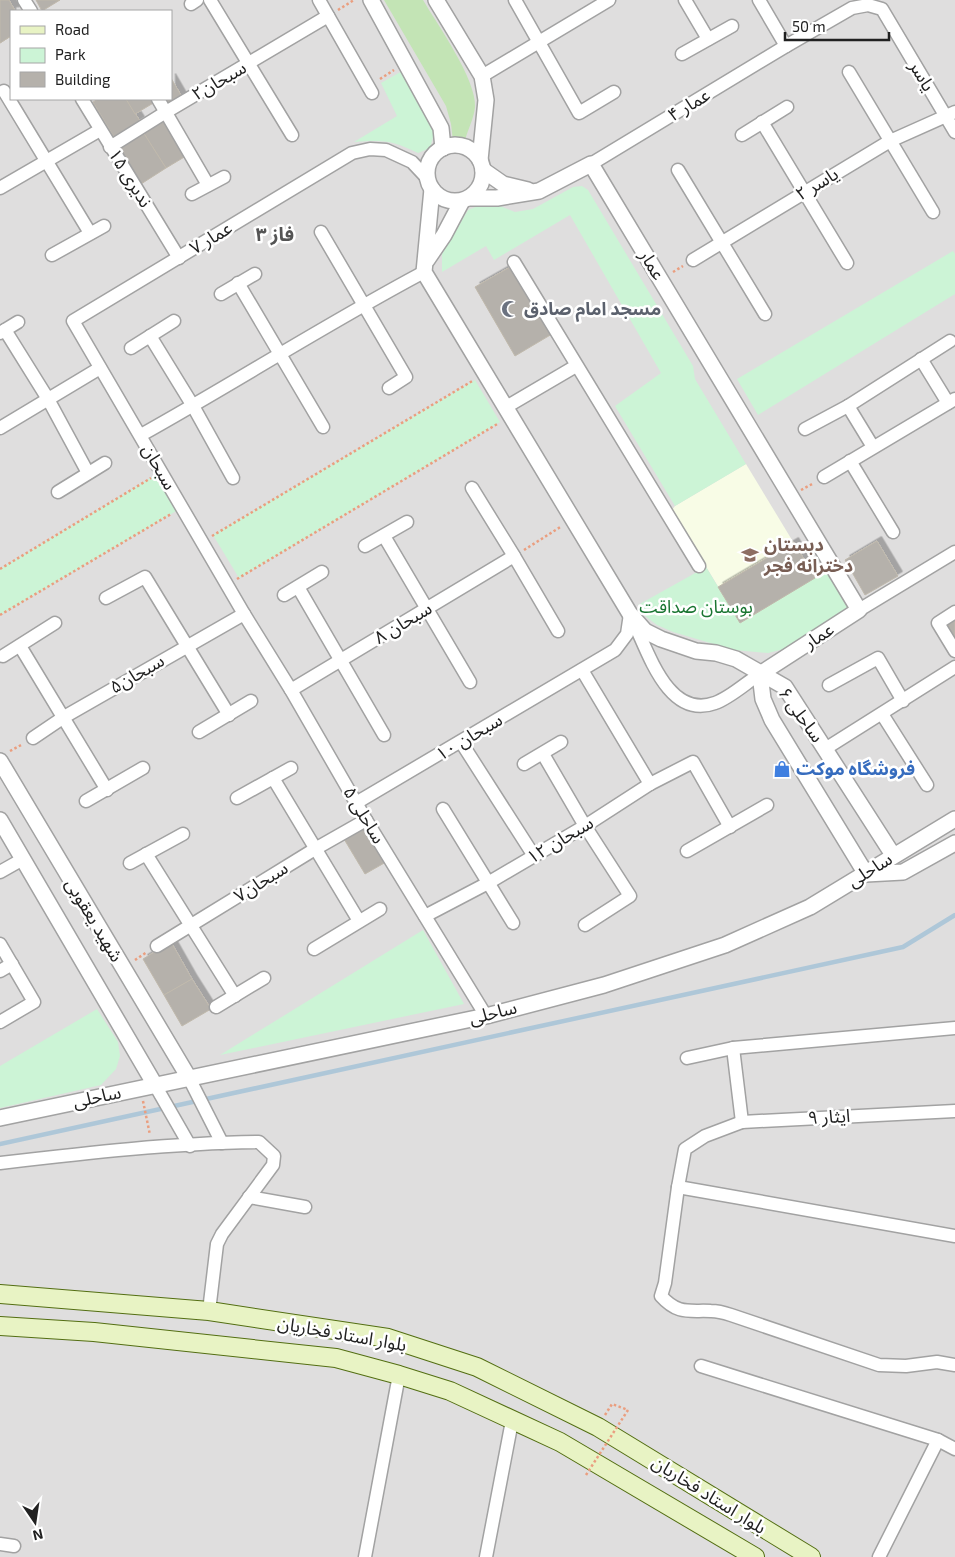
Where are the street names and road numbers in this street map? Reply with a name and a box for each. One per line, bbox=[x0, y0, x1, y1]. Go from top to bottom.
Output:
street label: یاسر bbox=[904, 55, 940, 95]
street label: سبحان۲ bbox=[187, 56, 250, 105]
street label: عمار ۴ bbox=[663, 83, 714, 126]
street label: ندیری ۱۵ bbox=[103, 144, 157, 211]
street label: یاسر ۲ bbox=[791, 162, 842, 205]
street label: عمار ۷ bbox=[185, 216, 236, 259]
street label: عمار bbox=[634, 245, 670, 284]
street label: سبحان bbox=[137, 440, 182, 494]
street label: سبحان ۸ bbox=[370, 596, 436, 649]
street label: عمار bbox=[798, 617, 838, 654]
street label: سبحان۵ bbox=[105, 649, 168, 698]
street label: ساحلی ۶ bbox=[774, 682, 829, 747]
street label: سبحان ۱۰ bbox=[431, 708, 506, 765]
street label: ساحلی ۵ bbox=[338, 782, 390, 848]
street label: سبحان ۱۲ bbox=[522, 811, 597, 868]
street label: ساحلی bbox=[843, 847, 896, 892]
street label: سبحان۷ bbox=[229, 856, 292, 907]
street label: شهید یعقوبی bbox=[60, 874, 128, 966]
street label: ساحلی bbox=[467, 995, 519, 1030]
street label: ساحلی bbox=[71, 1080, 123, 1113]
street label: ایثار ۹ bbox=[807, 1104, 851, 1129]
street label: بلوار استاد فخاریان bbox=[276, 1311, 408, 1356]
street label: بلوار استاد فخاریان bbox=[648, 1450, 771, 1539]

